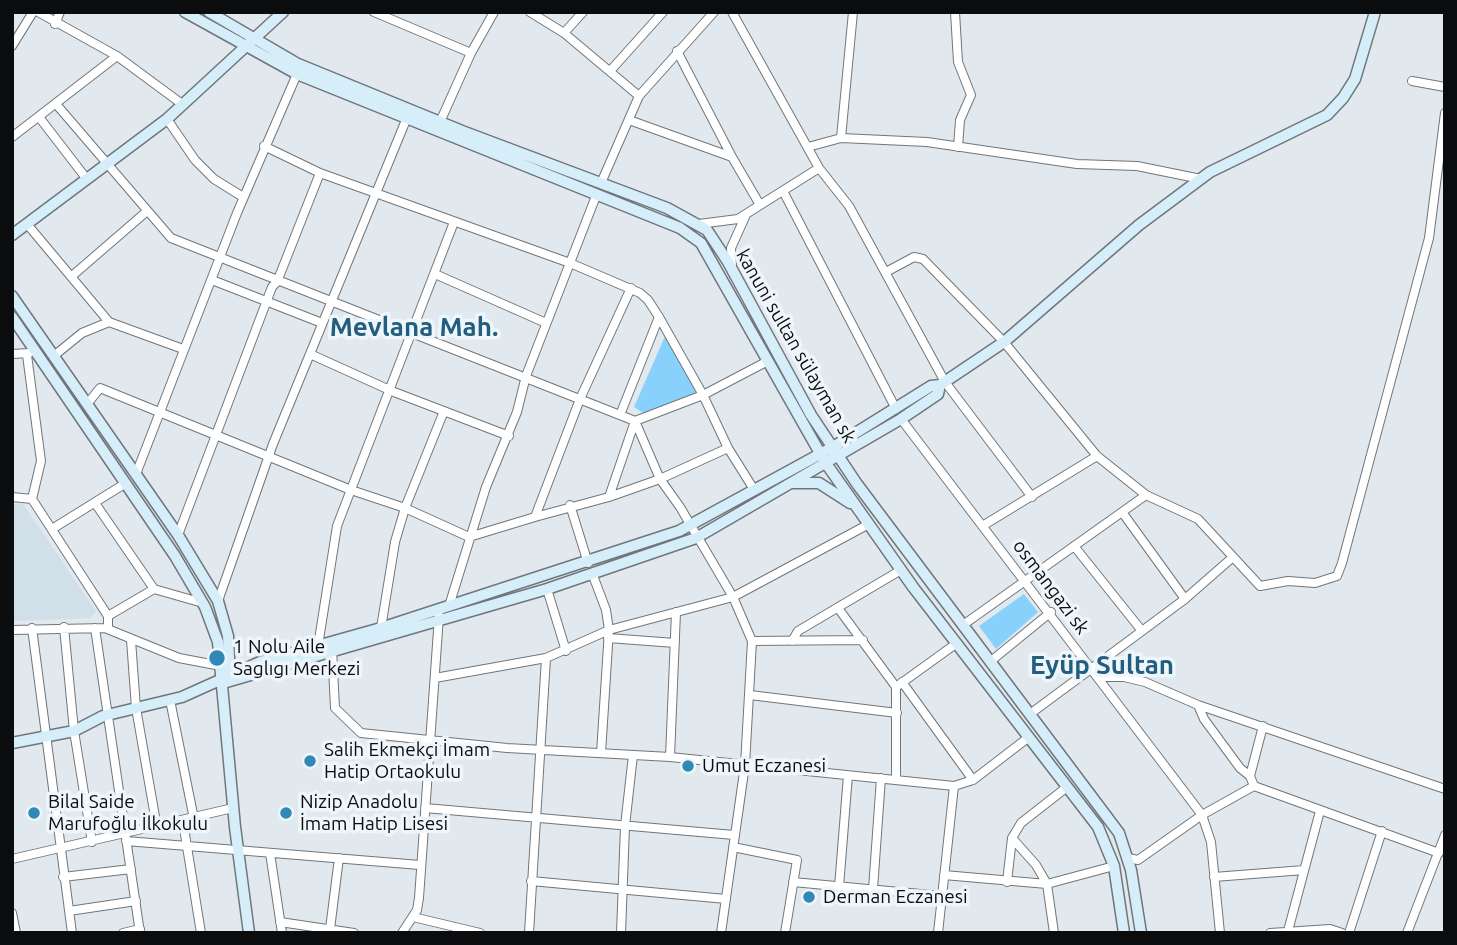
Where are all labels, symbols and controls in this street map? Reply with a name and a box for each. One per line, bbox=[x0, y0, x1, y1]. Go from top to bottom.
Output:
street label: kanuni sultan sülayman sk bbox=[731, 245, 861, 447]
district label: Mevlana Mah. bbox=[330, 311, 498, 343]
street label: osmangazi sk bbox=[1008, 535, 1094, 639]
place label: 1 Nolu Aile Saglıgı Merkezi bbox=[233, 636, 360, 680]
marker: 1 Nolu Aile Saglıgı Merkezi bbox=[207, 648, 227, 668]
district label: Eyüp Sultan bbox=[1030, 649, 1174, 681]
place label: Salih Ekmekçi İmam Hatip Ortaokulu bbox=[324, 739, 490, 783]
marker: Salih Ekmekçi İmam Hatip Ortaokulu bbox=[302, 753, 318, 769]
place label: Umut Eczanesi bbox=[702, 755, 826, 777]
marker: Umut Eczanesi bbox=[680, 758, 696, 774]
place label: Bilal Saide Marufoğlu İlkokulu bbox=[48, 791, 208, 835]
place label: Nizip Anadolu İmam Hatip Lisesi bbox=[300, 791, 448, 835]
marker: Bilal Saide Marufoğlu İlkokulu bbox=[26, 805, 42, 821]
marker: Nizip Anadolu İmam Hatip Lisesi bbox=[278, 805, 294, 821]
place label: Derman Eczanesi bbox=[823, 886, 968, 908]
marker: Derman Eczanesi bbox=[801, 889, 817, 905]

